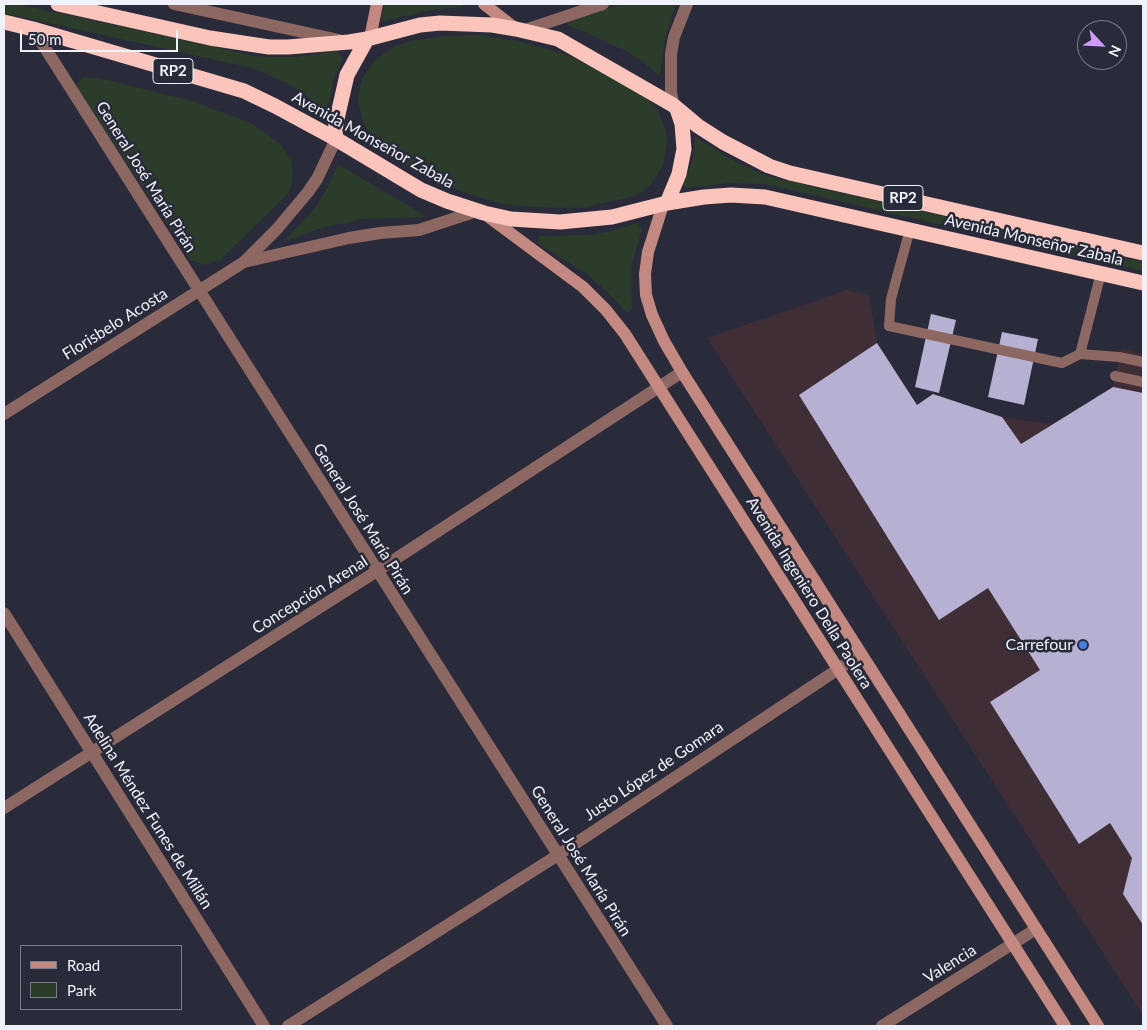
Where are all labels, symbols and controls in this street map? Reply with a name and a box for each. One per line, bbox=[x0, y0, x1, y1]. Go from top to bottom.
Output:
scale bar bbox=[22, 20, 180, 52]
north arrow bbox=[1077, 20, 1127, 70]
text: 50 m bbox=[28, 30, 62, 48]
text: N bbox=[1105, 43, 1125, 60]
road number: RP2 bbox=[153, 58, 193, 84]
street label: Avenida Monseñor Zabala bbox=[289, 87, 457, 193]
street label: General José María Pirán bbox=[92, 98, 200, 256]
road number: RP2 bbox=[883, 186, 923, 210]
street label: Avenida Monseñor Zabala bbox=[943, 210, 1125, 270]
street label: Florisbelo Acosta bbox=[59, 284, 171, 364]
street label: General José María Pirán bbox=[309, 440, 417, 598]
street label: Avenida Ingeniero Della Paolera bbox=[742, 494, 876, 692]
street label: Concepción Arenal bbox=[249, 552, 371, 638]
place label: Carrefour bbox=[1006, 635, 1073, 655]
marker: Carrefour bbox=[1077, 639, 1089, 651]
street label: Adelina Méndez Funes de Millán bbox=[80, 709, 216, 913]
street label: Justo López de Gomara bbox=[581, 717, 727, 825]
street label: General José María Pirán bbox=[527, 782, 635, 940]
street label: Valencia bbox=[920, 940, 980, 988]
legend bbox=[20, 945, 182, 1010]
text: Road bbox=[67, 956, 100, 974]
text: Park bbox=[67, 981, 96, 999]

